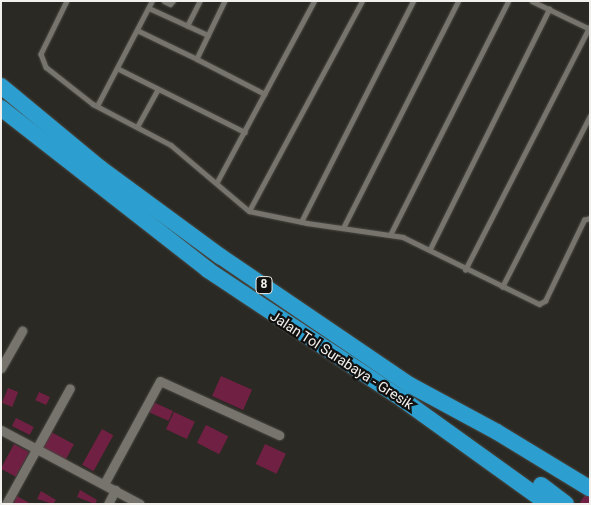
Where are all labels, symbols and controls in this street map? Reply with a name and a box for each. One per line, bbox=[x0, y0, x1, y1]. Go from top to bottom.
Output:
road number: 8 bbox=[255, 276, 273, 294]
street label: Jalan Tol Surabaya - Gresik bbox=[267, 307, 417, 413]

